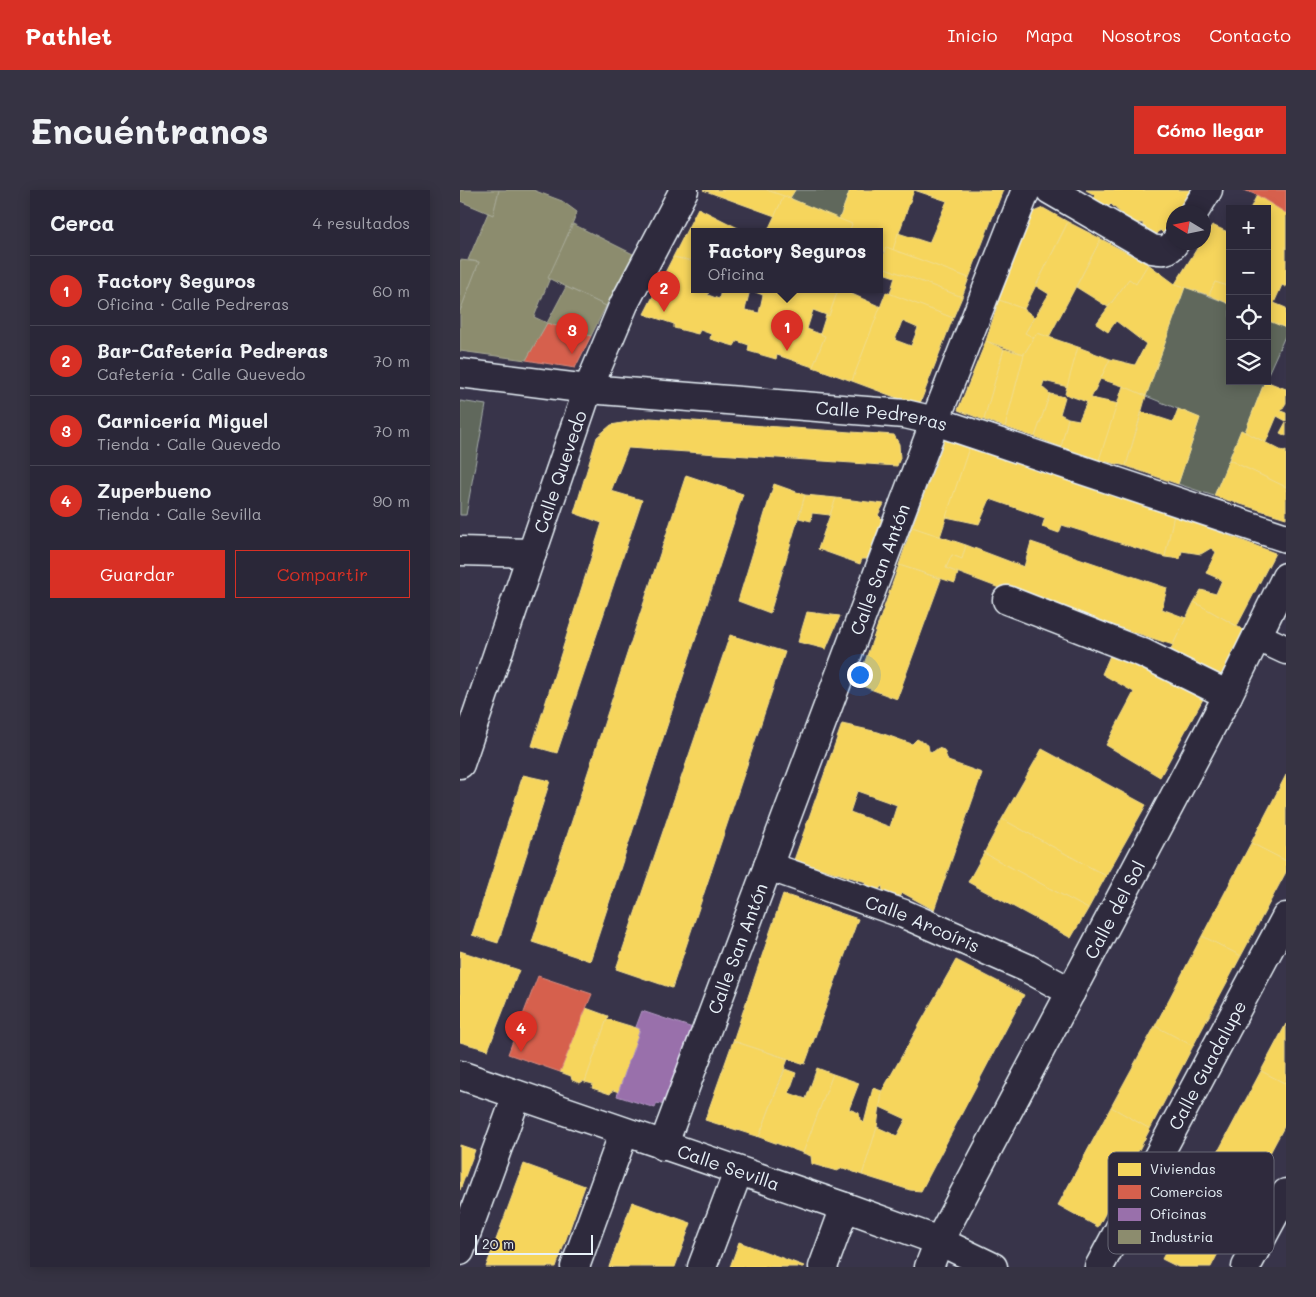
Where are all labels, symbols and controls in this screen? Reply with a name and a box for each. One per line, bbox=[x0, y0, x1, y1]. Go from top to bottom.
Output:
text: Pathlet bbox=[25, 20, 112, 51]
text: Inicio bbox=[947, 23, 998, 47]
text: Mapa bbox=[1026, 23, 1073, 47]
text: Nosotros bbox=[1101, 23, 1181, 47]
text: Contacto bbox=[1209, 23, 1291, 47]
button: Cómo llegar bbox=[1134, 106, 1286, 154]
text: Encuéntranos bbox=[30, 107, 269, 153]
north arrow bbox=[1166, 205, 1211, 250]
map controls bbox=[1226, 205, 1271, 385]
button: + bbox=[1226, 205, 1271, 250]
text: Cerca bbox=[50, 209, 115, 236]
text: 4 resultados bbox=[313, 212, 410, 233]
popup bbox=[691, 228, 883, 293]
text: Factory Seguros bbox=[708, 238, 866, 263]
button: − bbox=[1226, 250, 1271, 295]
text: Oficina bbox=[708, 263, 765, 284]
text: Factory Seguros bbox=[97, 268, 256, 293]
pin: 2 bbox=[648, 271, 680, 312]
text: 1 bbox=[62, 280, 70, 301]
text: 60 m bbox=[373, 280, 410, 301]
text: Oficina · Calle Pedreras bbox=[97, 293, 289, 314]
button: locate bbox=[1226, 295, 1271, 340]
pin: 1 bbox=[771, 310, 803, 351]
pin: 3 bbox=[556, 313, 588, 354]
text: Bar-Cafetería Pedreras bbox=[97, 338, 328, 363]
button: layers bbox=[1226, 340, 1271, 385]
text: 2 bbox=[62, 350, 70, 371]
text: 70 m bbox=[373, 350, 410, 371]
text: Cafetería · Calle Quevedo bbox=[97, 363, 305, 384]
street label: Calle Pedreras bbox=[815, 395, 951, 436]
street label: Calle Quevedo bbox=[528, 407, 592, 536]
text: Carnicería Miguel bbox=[97, 408, 268, 433]
text: 3 bbox=[61, 420, 71, 441]
text: 70 m bbox=[373, 420, 410, 441]
text: Tienda · Calle Quevedo bbox=[97, 433, 281, 454]
text: Zuperbueno bbox=[97, 478, 211, 503]
text: 4 bbox=[61, 490, 71, 511]
text: 90 m bbox=[373, 490, 410, 511]
street label: Calle San Antón bbox=[844, 500, 915, 638]
text: Tienda · Calle Sevilla bbox=[97, 503, 262, 524]
button: Guardar bbox=[50, 550, 225, 598]
button: Compartir bbox=[235, 550, 410, 598]
your location bbox=[847, 662, 873, 688]
street label: Calle del Sol bbox=[1078, 856, 1150, 963]
street label: Calle San Antón bbox=[702, 880, 773, 1017]
street label: Calle Arcoíris bbox=[862, 889, 984, 958]
street label: Calle Guadalupe bbox=[1162, 996, 1251, 1134]
pin: 4 bbox=[505, 1011, 537, 1052]
street label: Calle Sevilla bbox=[674, 1138, 783, 1196]
legend bbox=[1108, 1152, 1274, 1254]
text: Viviendas bbox=[1150, 1159, 1216, 1178]
text: Comercios bbox=[1150, 1182, 1223, 1201]
text: Oficinas bbox=[1150, 1204, 1207, 1223]
text: Industria bbox=[1150, 1227, 1213, 1246]
scale bar bbox=[475, 1232, 592, 1255]
text: 20 m bbox=[482, 1234, 514, 1253]

